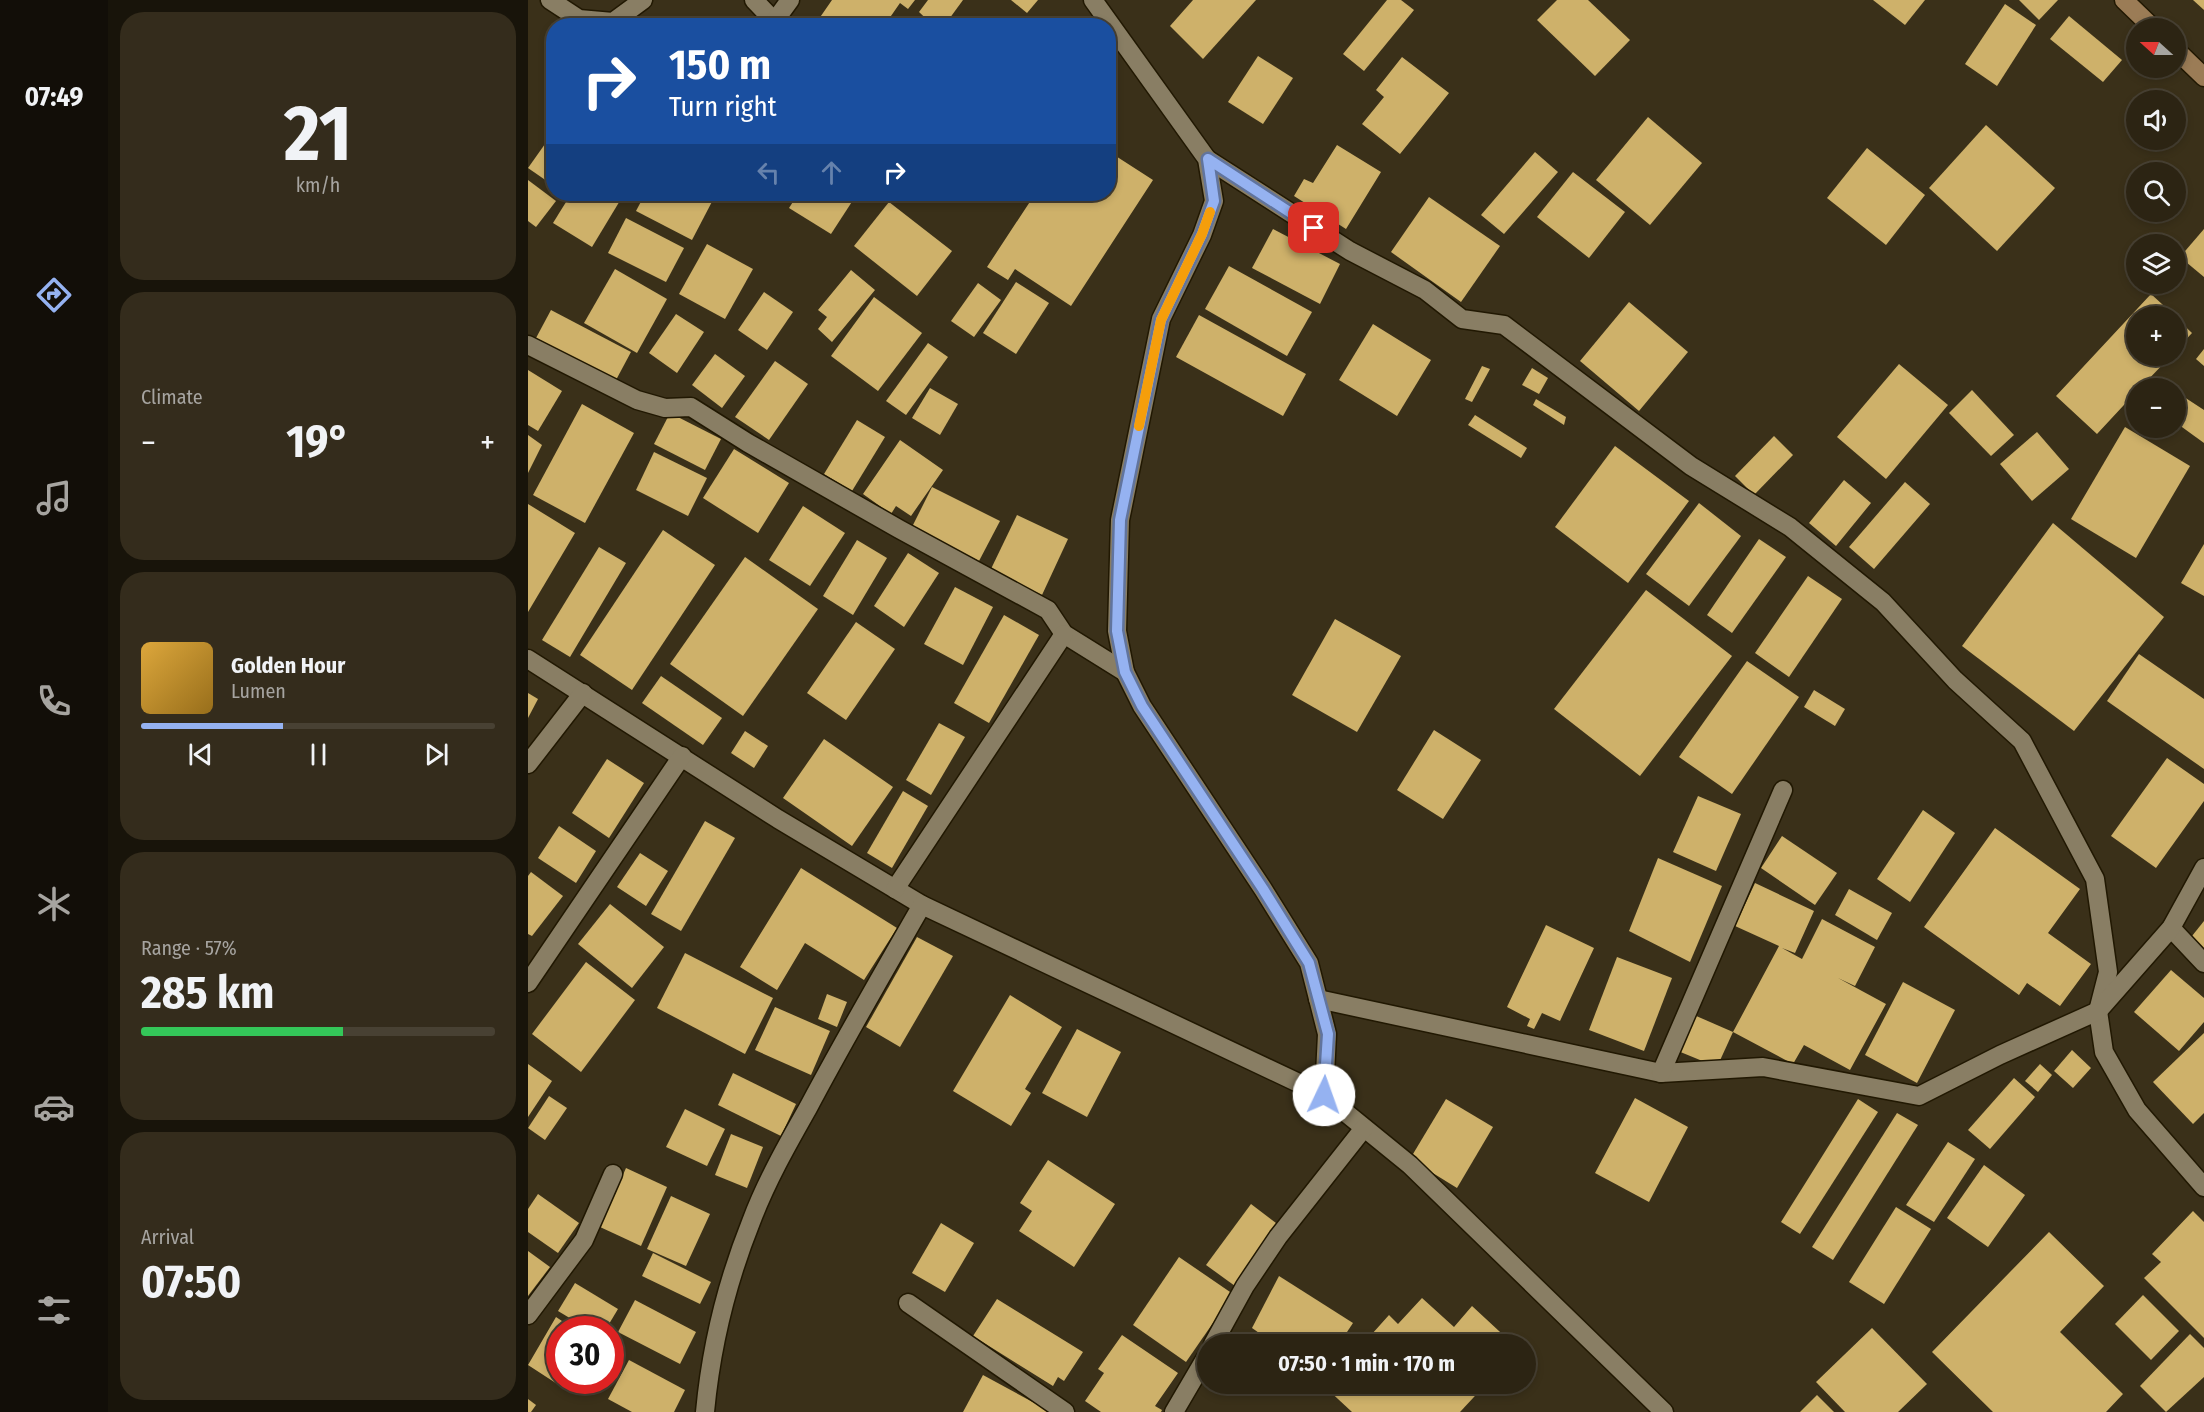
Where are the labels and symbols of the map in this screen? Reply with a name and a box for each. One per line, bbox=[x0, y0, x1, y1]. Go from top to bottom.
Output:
north arrow bbox=[2126, 18, 2186, 78]
pin bbox=[1288, 202, 1339, 253]
position arrow bbox=[1292, 1063, 1356, 1127]
speed limit sign: 30 bbox=[546, 1316, 624, 1394]

